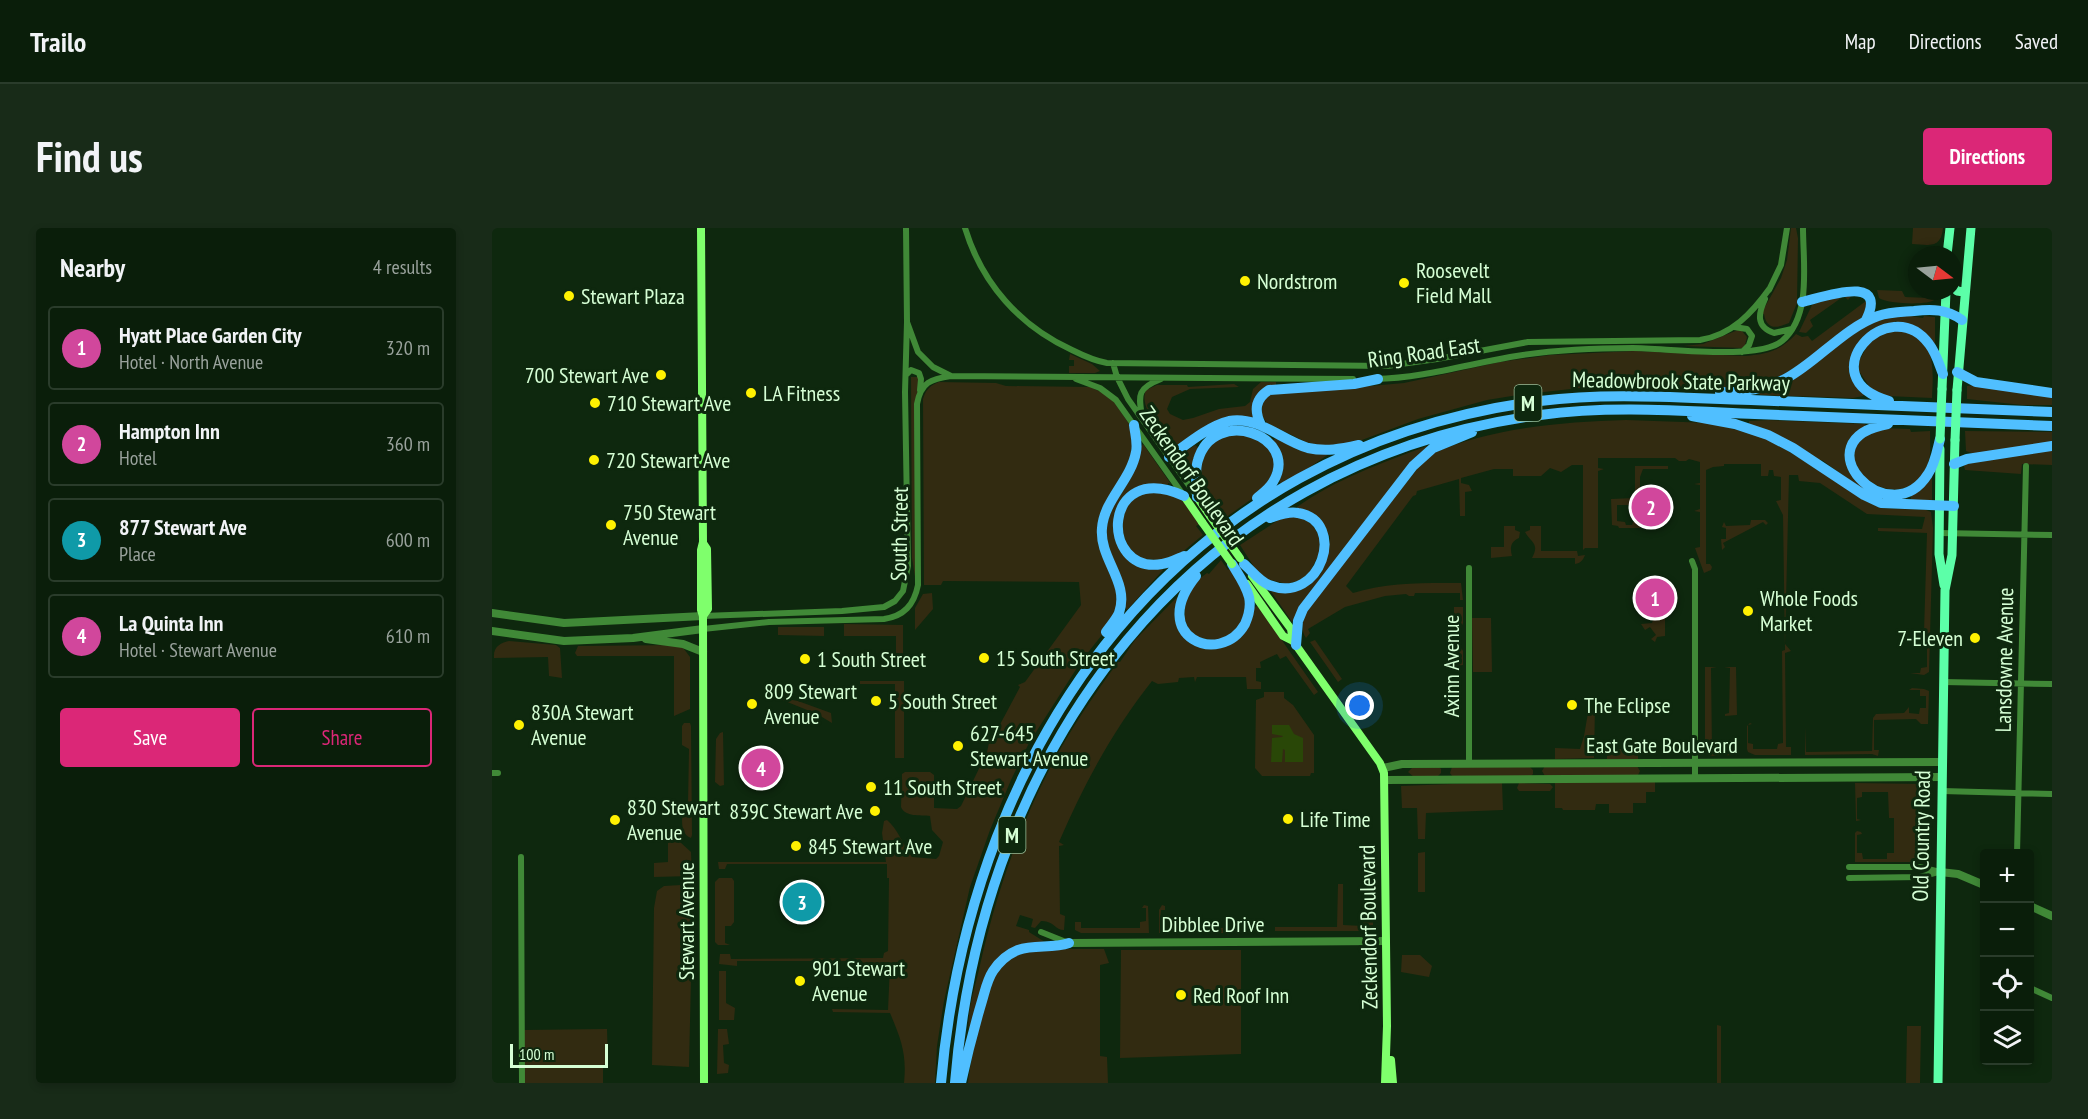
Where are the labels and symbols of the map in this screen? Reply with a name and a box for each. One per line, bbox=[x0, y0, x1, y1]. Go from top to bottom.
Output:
north arrow bbox=[1908, 246, 1962, 300]
place label: Roosevelt Field Mall bbox=[1416, 256, 1492, 309]
place label: Nordstrom bbox=[1257, 267, 1337, 295]
marker: Nordstrom bbox=[1238, 274, 1252, 288]
marker: Roosevelt Field Mall bbox=[1397, 276, 1411, 290]
place label: Stewart Plaza bbox=[581, 282, 685, 310]
marker: Stewart Plaza bbox=[562, 289, 576, 303]
street label: Ring Road East bbox=[1366, 330, 1482, 374]
place label: 700 Stewart Ave bbox=[525, 361, 649, 389]
street label: Meadowbrook State Parkway bbox=[1572, 365, 1791, 397]
marker: 700 Stewart Ave bbox=[654, 368, 668, 382]
place label: LA Fitness bbox=[763, 379, 840, 407]
road number: M bbox=[1514, 385, 1542, 421]
marker: LA Fitness bbox=[744, 386, 758, 400]
place label: 710 Stewart Ave bbox=[607, 389, 731, 417]
marker: 710 Stewart Ave bbox=[588, 396, 602, 410]
street label: Zeckendorf Boulevard bbox=[1133, 401, 1251, 551]
place label: 720 Stewart Ave bbox=[606, 446, 730, 474]
marker: 720 Stewart Ave bbox=[587, 453, 601, 467]
pin: 2 bbox=[1632, 484, 1670, 530]
street label: South Street bbox=[884, 487, 914, 581]
place label: 750 Stewart Avenue bbox=[623, 498, 716, 551]
marker: 750 Stewart Avenue bbox=[604, 518, 618, 532]
pin: 1 bbox=[1636, 576, 1674, 620]
place label: Whole Foods Market bbox=[1760, 584, 1858, 637]
street label: Lansdowne Avenue bbox=[1989, 587, 2019, 733]
marker: Whole Foods Market bbox=[1741, 604, 1755, 618]
street label: Axinn Avenue bbox=[1437, 615, 1465, 717]
place label: 7-Eleven bbox=[1897, 624, 1963, 652]
marker: 7-Eleven bbox=[1968, 631, 1982, 645]
place label: 15 South Street bbox=[996, 644, 1115, 672]
place label: 1 South Street bbox=[817, 645, 926, 673]
marker: 15 South Street bbox=[977, 651, 991, 665]
marker: 1 South Street bbox=[798, 652, 812, 666]
place label: 809 Stewart Avenue bbox=[764, 677, 857, 730]
place label: 5 South Street bbox=[888, 687, 997, 715]
your location bbox=[1345, 691, 1374, 720]
place label: The Eclipse bbox=[1584, 691, 1671, 719]
marker: 5 South Street bbox=[869, 694, 883, 708]
marker: 809 Stewart Avenue bbox=[745, 697, 759, 711]
place label: 830A Stewart Avenue bbox=[531, 698, 634, 751]
marker: The Eclipse bbox=[1565, 698, 1579, 712]
marker: 830A Stewart Avenue bbox=[512, 718, 526, 732]
place label: 627-645 Stewart Avenue bbox=[970, 719, 1088, 772]
street label: East Gate Boulevard bbox=[1586, 731, 1738, 759]
marker: 627-645 Stewart Avenue bbox=[951, 739, 965, 753]
pin: 4 bbox=[742, 746, 780, 790]
street label: Old Country Road bbox=[1906, 770, 1936, 902]
place label: 11 South Street bbox=[883, 773, 1002, 801]
marker: 11 South Street bbox=[864, 780, 878, 794]
place label: 830 Stewart Avenue bbox=[627, 793, 720, 846]
place label: 839C Stewart Ave bbox=[729, 797, 863, 825]
marker: 839C Stewart Ave bbox=[868, 804, 882, 818]
place label: Life Time bbox=[1300, 805, 1371, 833]
marker: Life Time bbox=[1281, 812, 1295, 826]
marker: 830 Stewart Avenue bbox=[608, 813, 622, 827]
road number: M bbox=[998, 817, 1026, 853]
place label: 845 Stewart Ave bbox=[808, 832, 932, 860]
marker: 845 Stewart Ave bbox=[789, 839, 803, 853]
street label: Zeckendorf Boulevard bbox=[1353, 845, 1383, 1009]
street label: Stewart Avenue bbox=[672, 862, 700, 980]
pin: 3 bbox=[782, 880, 822, 924]
street label: Dibblee Drive bbox=[1161, 910, 1265, 938]
place label: 901 Stewart Avenue bbox=[812, 954, 905, 1007]
marker: 901 Stewart Avenue bbox=[793, 974, 807, 988]
place label: Red Roof Inn bbox=[1193, 981, 1289, 1009]
marker: Red Roof Inn bbox=[1174, 988, 1188, 1002]
scale bar bbox=[510, 1041, 608, 1068]

